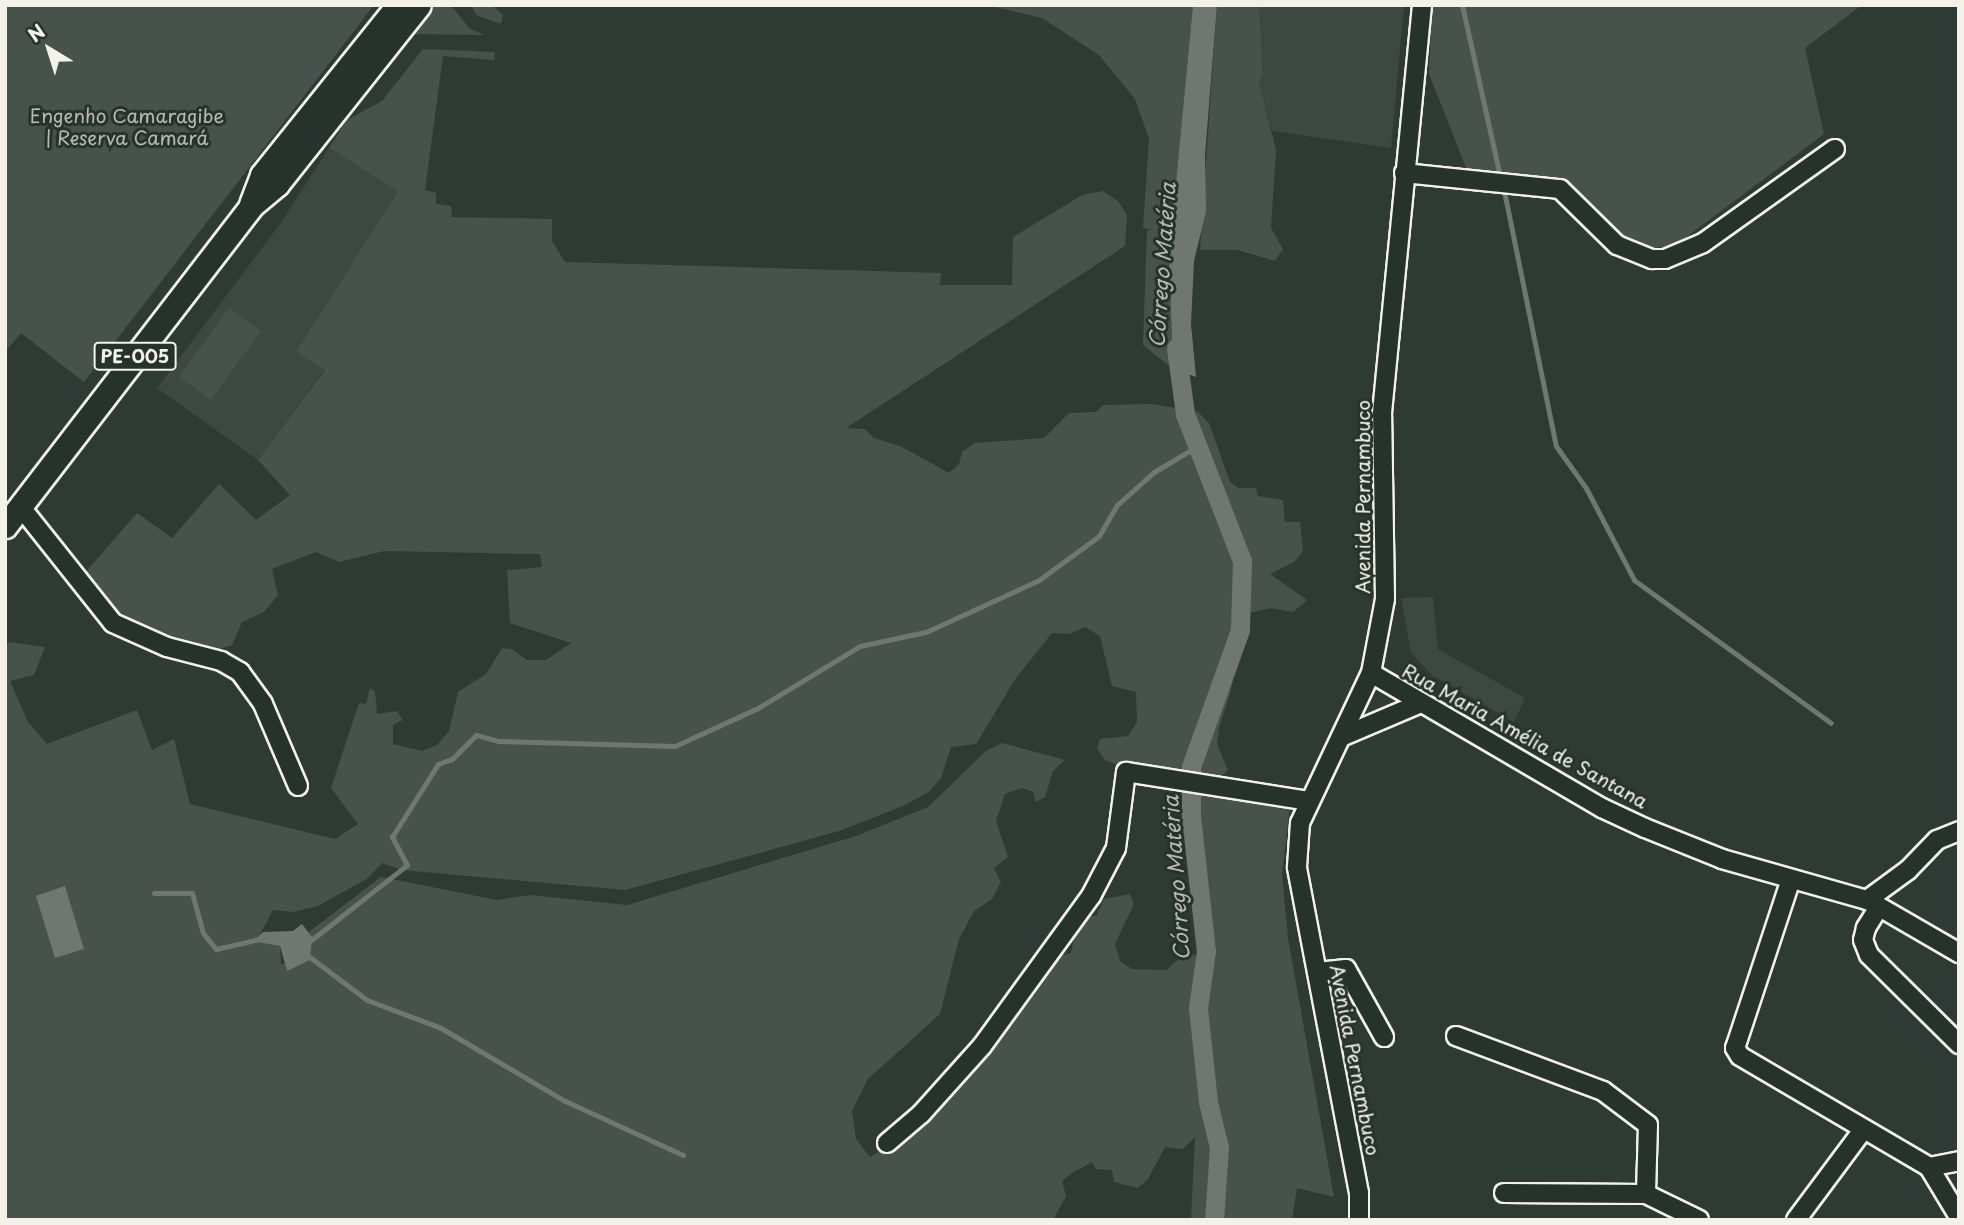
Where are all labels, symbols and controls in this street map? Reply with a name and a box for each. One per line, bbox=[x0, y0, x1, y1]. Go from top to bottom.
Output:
north arrow bbox=[14, 14, 84, 84]
text: N bbox=[22, 17, 51, 48]
park label: Engenho Camaragibe | Reserva Camará bbox=[30, 105, 224, 149]
water label: Córrego Matéria bbox=[1143, 181, 1179, 349]
road number: PE-005 bbox=[93, 342, 177, 370]
street label: Avenida Pernambuco bbox=[1352, 400, 1374, 594]
street label: Rua Maria Amélia de Santana bbox=[1398, 658, 1652, 814]
water label: Córrego Matéria bbox=[1157, 794, 1193, 962]
street label: Avenida Pernambuco bbox=[1325, 963, 1385, 1157]

